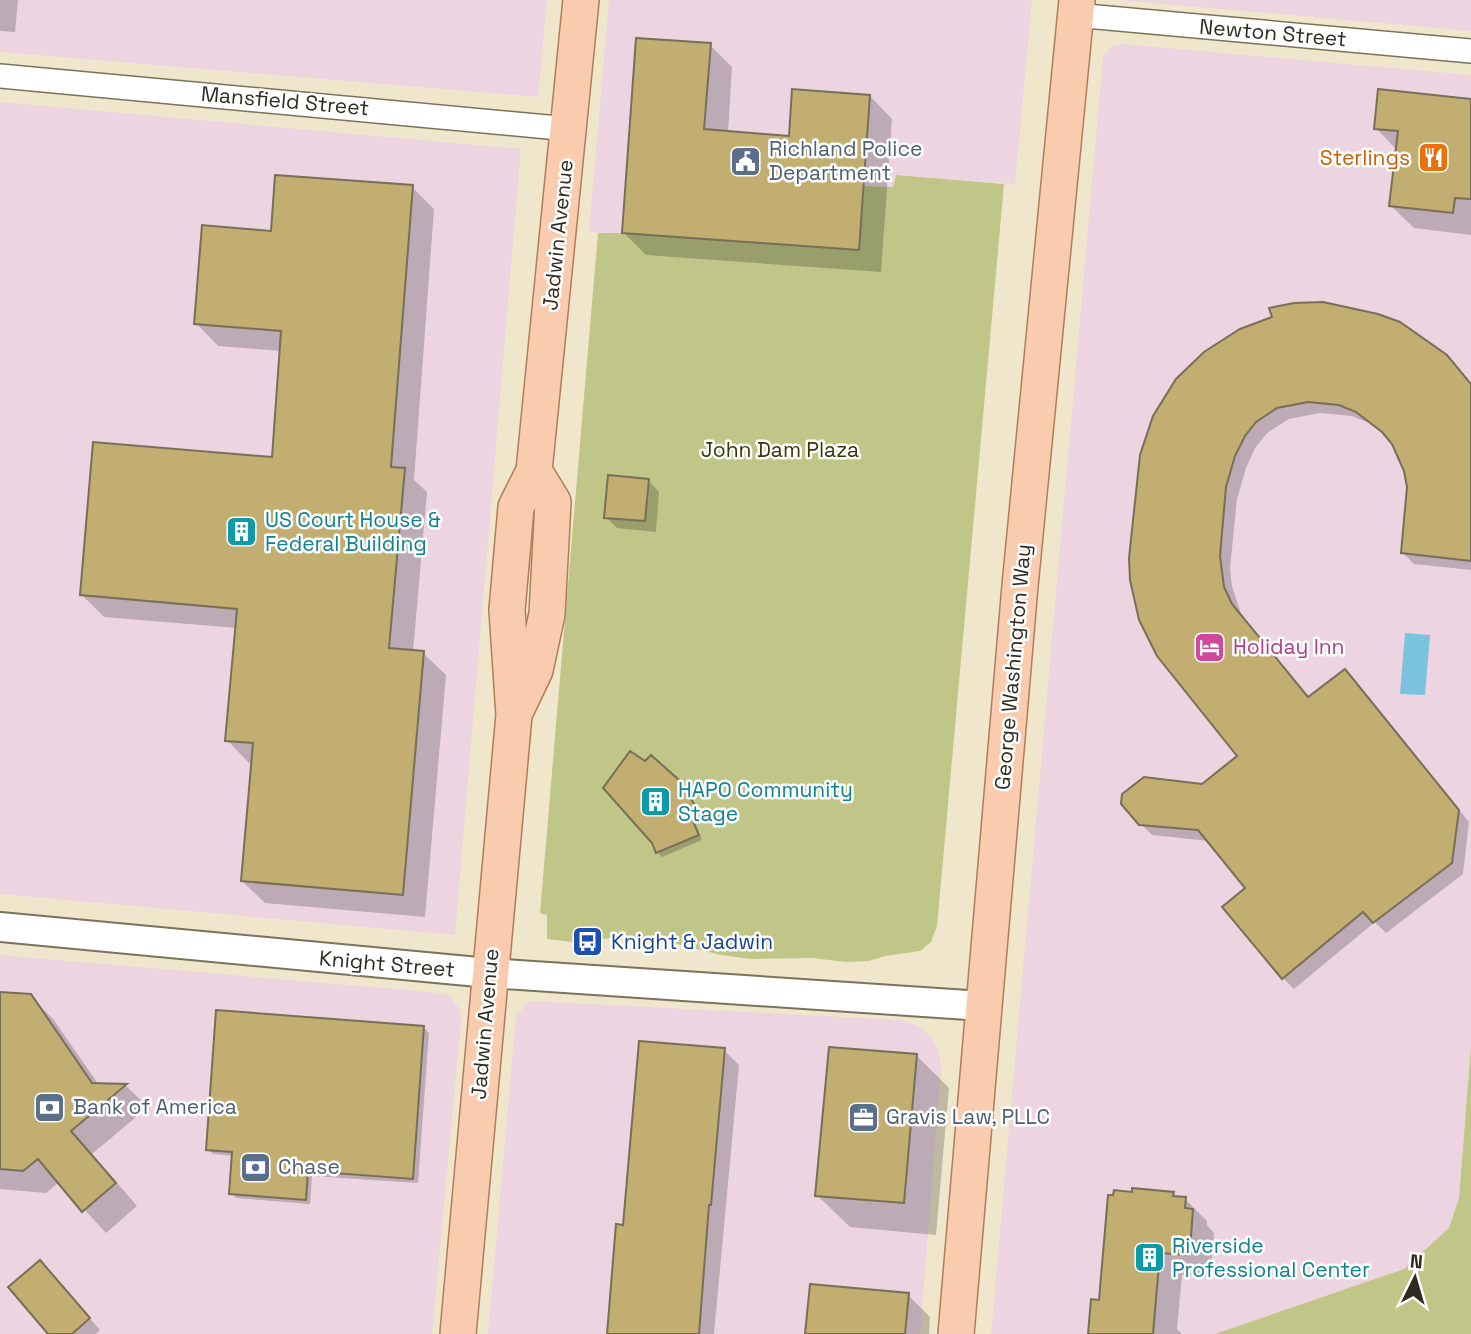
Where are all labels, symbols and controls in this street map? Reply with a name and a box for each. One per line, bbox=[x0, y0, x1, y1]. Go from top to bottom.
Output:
street label: Newton Street bbox=[1198, 13, 1348, 52]
street label: Mansfield Street bbox=[200, 80, 370, 121]
place label: Richland Police Department bbox=[769, 135, 922, 186]
restaurant icon: Sterlings bbox=[1416, 141, 1450, 175]
public building icon: Richland Police Department bbox=[729, 144, 763, 178]
place label: Sterlings bbox=[1320, 144, 1410, 171]
street label: Jadwin Avenue bbox=[536, 158, 579, 312]
park label: John Dam Plaza bbox=[701, 436, 859, 463]
place label: US Court House & Federal Building bbox=[265, 506, 441, 557]
building icon: US Court House & Federal Building bbox=[225, 515, 259, 549]
street label: George Washington Way bbox=[988, 543, 1037, 791]
hotel icon: Holiday Inn bbox=[1193, 630, 1227, 664]
place label: Holiday Inn bbox=[1233, 633, 1345, 660]
place label: HAPO Community Stage bbox=[678, 776, 853, 827]
building icon: HAPO Community Stage bbox=[638, 785, 672, 819]
bus stop icon: Knight & Jadwin bbox=[571, 925, 605, 959]
place label: Knight & Jadwin bbox=[611, 928, 773, 955]
street label: Knight Street bbox=[318, 944, 456, 983]
street label: Jadwin Avenue bbox=[464, 947, 505, 1101]
bank icon: Bank of America bbox=[33, 1090, 67, 1124]
place label: Bank of America bbox=[73, 1093, 237, 1120]
office icon: Gravis Law, PLLC bbox=[846, 1100, 880, 1134]
place label: Gravis Law, PLLC bbox=[886, 1103, 1050, 1130]
bank icon: Chase bbox=[238, 1150, 272, 1184]
place label: Chase bbox=[278, 1153, 340, 1180]
place label: Riverside Professional Center bbox=[1172, 1232, 1370, 1283]
building icon: Riverside Professional Center bbox=[1132, 1241, 1166, 1275]
north arrow bbox=[1380, 1243, 1450, 1313]
text: N bbox=[1409, 1249, 1424, 1275]

